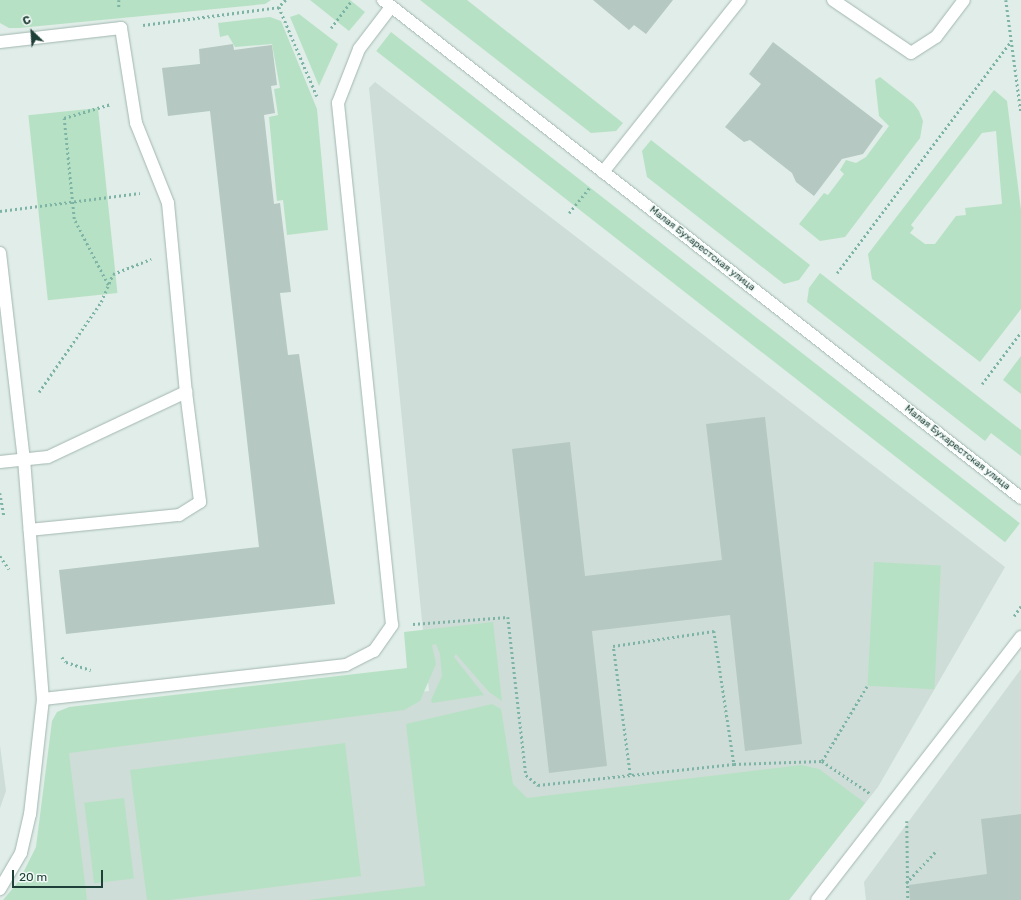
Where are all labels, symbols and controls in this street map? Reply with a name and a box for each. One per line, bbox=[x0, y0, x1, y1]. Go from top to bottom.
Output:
north arrow bbox=[12, 12, 52, 52]
text: С bbox=[20, 13, 33, 28]
street label: Малая Бухарестская улица bbox=[647, 204, 757, 294]
street label: Малая Бухарестская улица bbox=[902, 403, 1012, 493]
scale bar bbox=[14, 862, 105, 888]
text: 20 m bbox=[19, 870, 47, 884]

